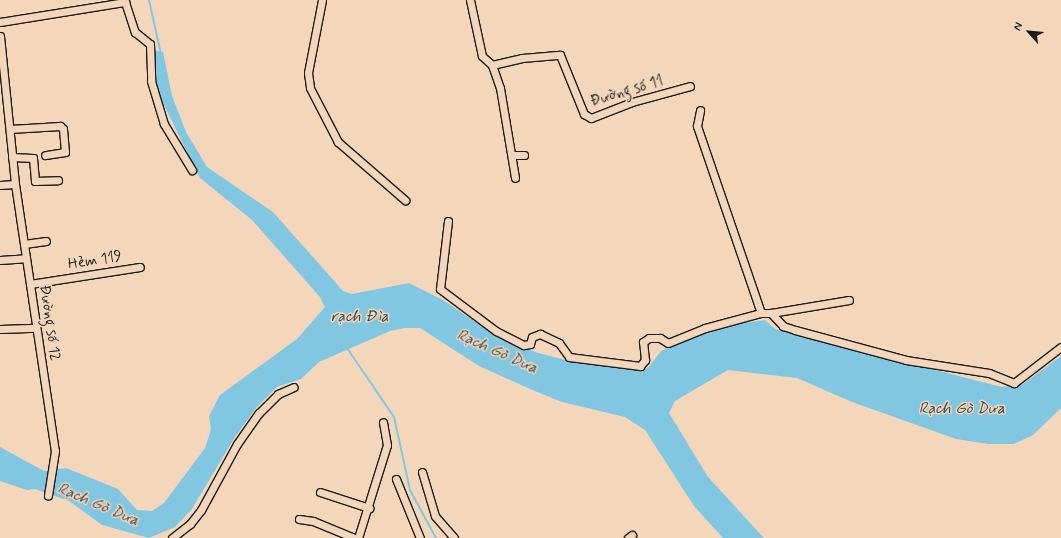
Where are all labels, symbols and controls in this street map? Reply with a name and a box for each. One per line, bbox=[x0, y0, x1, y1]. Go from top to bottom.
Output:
north arrow bbox=[1009, 12, 1049, 52]
text: N bbox=[1010, 20, 1026, 33]
street label: Đường số 11 bbox=[588, 72, 666, 112]
street label: Hẻm 119 bbox=[67, 248, 123, 274]
street label: Đường số 12 bbox=[35, 283, 63, 363]
water label: rạch Đìa bbox=[331, 307, 389, 327]
water label: Rạch Gò Dưa bbox=[454, 326, 540, 378]
water label: Rạch Gò Dưa bbox=[919, 399, 1005, 419]
water label: Rạch Gò Dưa bbox=[54, 479, 142, 531]

